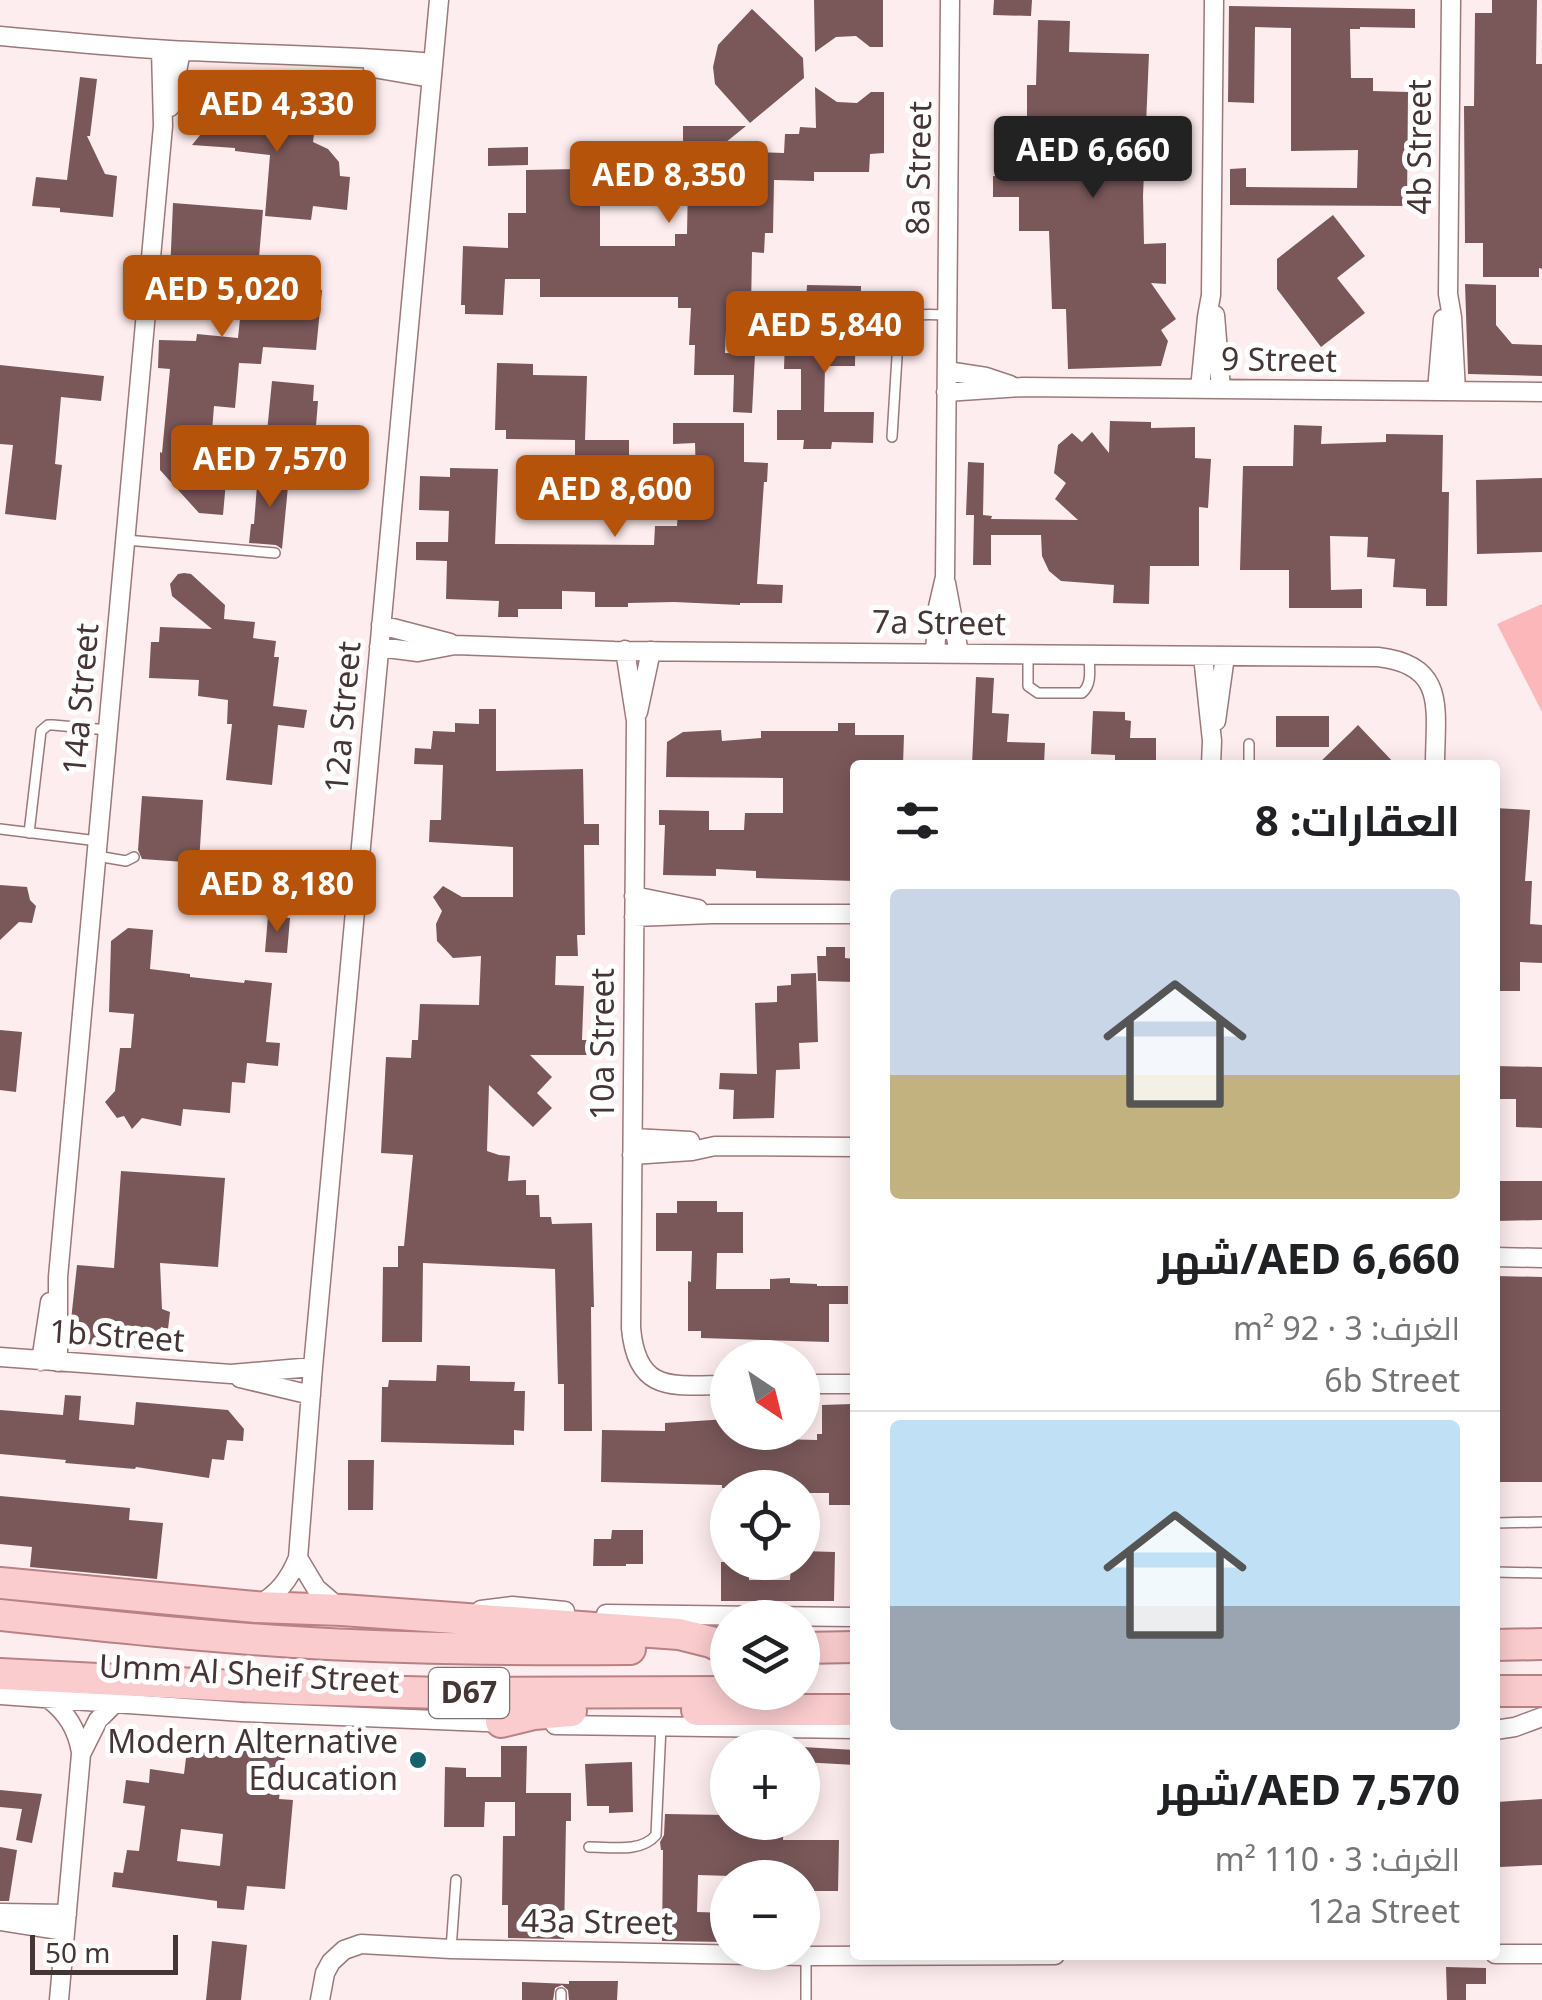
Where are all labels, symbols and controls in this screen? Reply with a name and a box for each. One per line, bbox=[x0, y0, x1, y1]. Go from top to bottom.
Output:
pin: AED 4,330 bbox=[163, 70, 391, 155]
street label: 4b Street bbox=[1397, 79, 1440, 215]
text: AED 4,330 bbox=[200, 81, 354, 124]
street label: 8a Street bbox=[895, 101, 940, 235]
pin: AED 6,660 bbox=[979, 116, 1207, 201]
text: AED 6,660 bbox=[1016, 127, 1170, 170]
pin: AED 8,350 bbox=[555, 141, 783, 226]
text: AED 8,350 bbox=[592, 152, 746, 195]
pin: AED 5,020 bbox=[108, 255, 336, 340]
text: AED 5,020 bbox=[145, 266, 299, 309]
pin: AED 5,840 bbox=[711, 291, 939, 376]
text: AED 5,840 bbox=[748, 302, 902, 345]
street label: 9 Street bbox=[1221, 336, 1337, 381]
pin: AED 7,570 bbox=[156, 425, 384, 510]
text: AED 7,570 bbox=[193, 436, 347, 479]
pin: AED 8,600 bbox=[501, 455, 729, 540]
text: AED 8,600 bbox=[538, 466, 692, 509]
street label: 7a Street bbox=[872, 599, 1006, 644]
street label: 14a Street bbox=[51, 621, 108, 777]
street label: 12a Street bbox=[313, 639, 370, 795]
text: العقارات: 8 bbox=[1255, 791, 1460, 848]
icon: filters bbox=[890, 793, 945, 848]
pin: AED 8,180 bbox=[163, 850, 391, 935]
text: AED 8,180 bbox=[200, 861, 354, 904]
icon: home bbox=[1085, 954, 1265, 1134]
street label: 10a Street bbox=[580, 968, 623, 1120]
text: AED 6,660/شهر bbox=[1158, 1229, 1460, 1286]
text: الغرف: 3 · 92 m² bbox=[1233, 1306, 1460, 1349]
street label: 1b Street bbox=[48, 1308, 186, 1361]
north arrow bbox=[710, 1340, 820, 1450]
map controls bbox=[710, 1340, 820, 1970]
text: 6b Street bbox=[1324, 1358, 1460, 1401]
button: locate bbox=[710, 1470, 820, 1580]
icon: home bbox=[1085, 1485, 1265, 1665]
button: layers bbox=[710, 1600, 820, 1710]
street label: Umm Al Sheif Street bbox=[98, 1643, 400, 1702]
road number: D67 bbox=[429, 1668, 509, 1718]
place label: Modern Alternative Education bbox=[107, 1719, 398, 1799]
button: + bbox=[710, 1730, 820, 1840]
marker: Modern Alternative Education bbox=[407, 1749, 429, 1771]
text: AED 7,570/شهر bbox=[1158, 1760, 1460, 1817]
text: الغرف: 3 · 110 m² bbox=[1215, 1837, 1460, 1880]
button: − bbox=[710, 1860, 820, 1970]
text: 12a Street bbox=[1308, 1889, 1460, 1932]
street label: 43a Street bbox=[521, 1898, 674, 1943]
scale bar bbox=[30, 1930, 178, 1974]
text: 50 m bbox=[45, 1933, 111, 1971]

